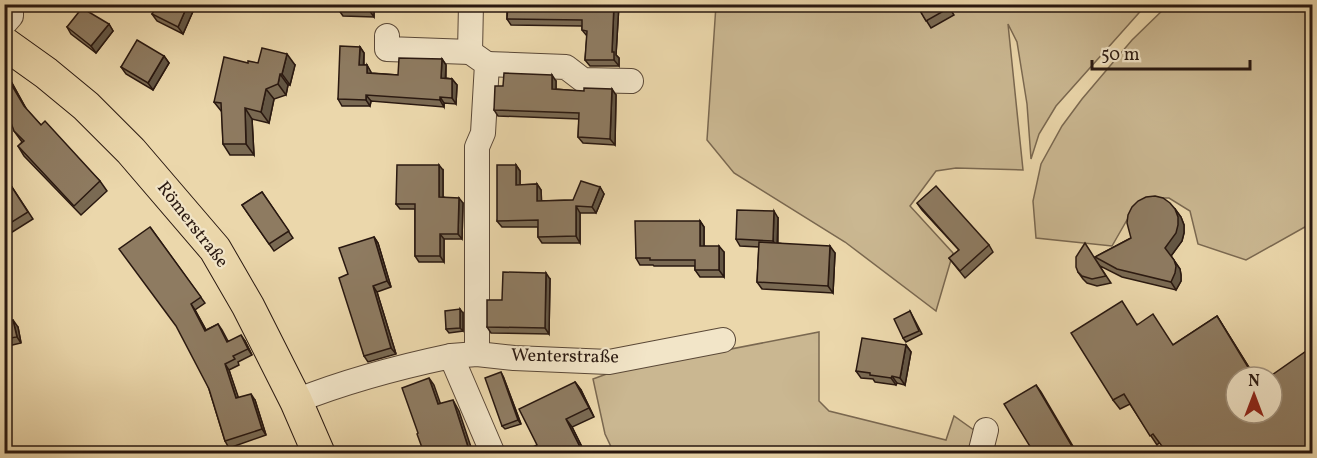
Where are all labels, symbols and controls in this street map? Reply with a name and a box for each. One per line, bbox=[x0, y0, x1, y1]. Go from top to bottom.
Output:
scale bar bbox=[1092, 33, 1250, 71]
text: 50 m bbox=[1101, 43, 1140, 68]
street label: Römerstraße bbox=[150, 177, 234, 273]
street label: Wenterstraße bbox=[511, 344, 619, 370]
north arrow bbox=[1224, 365, 1284, 425]
text: N bbox=[1248, 371, 1260, 393]

